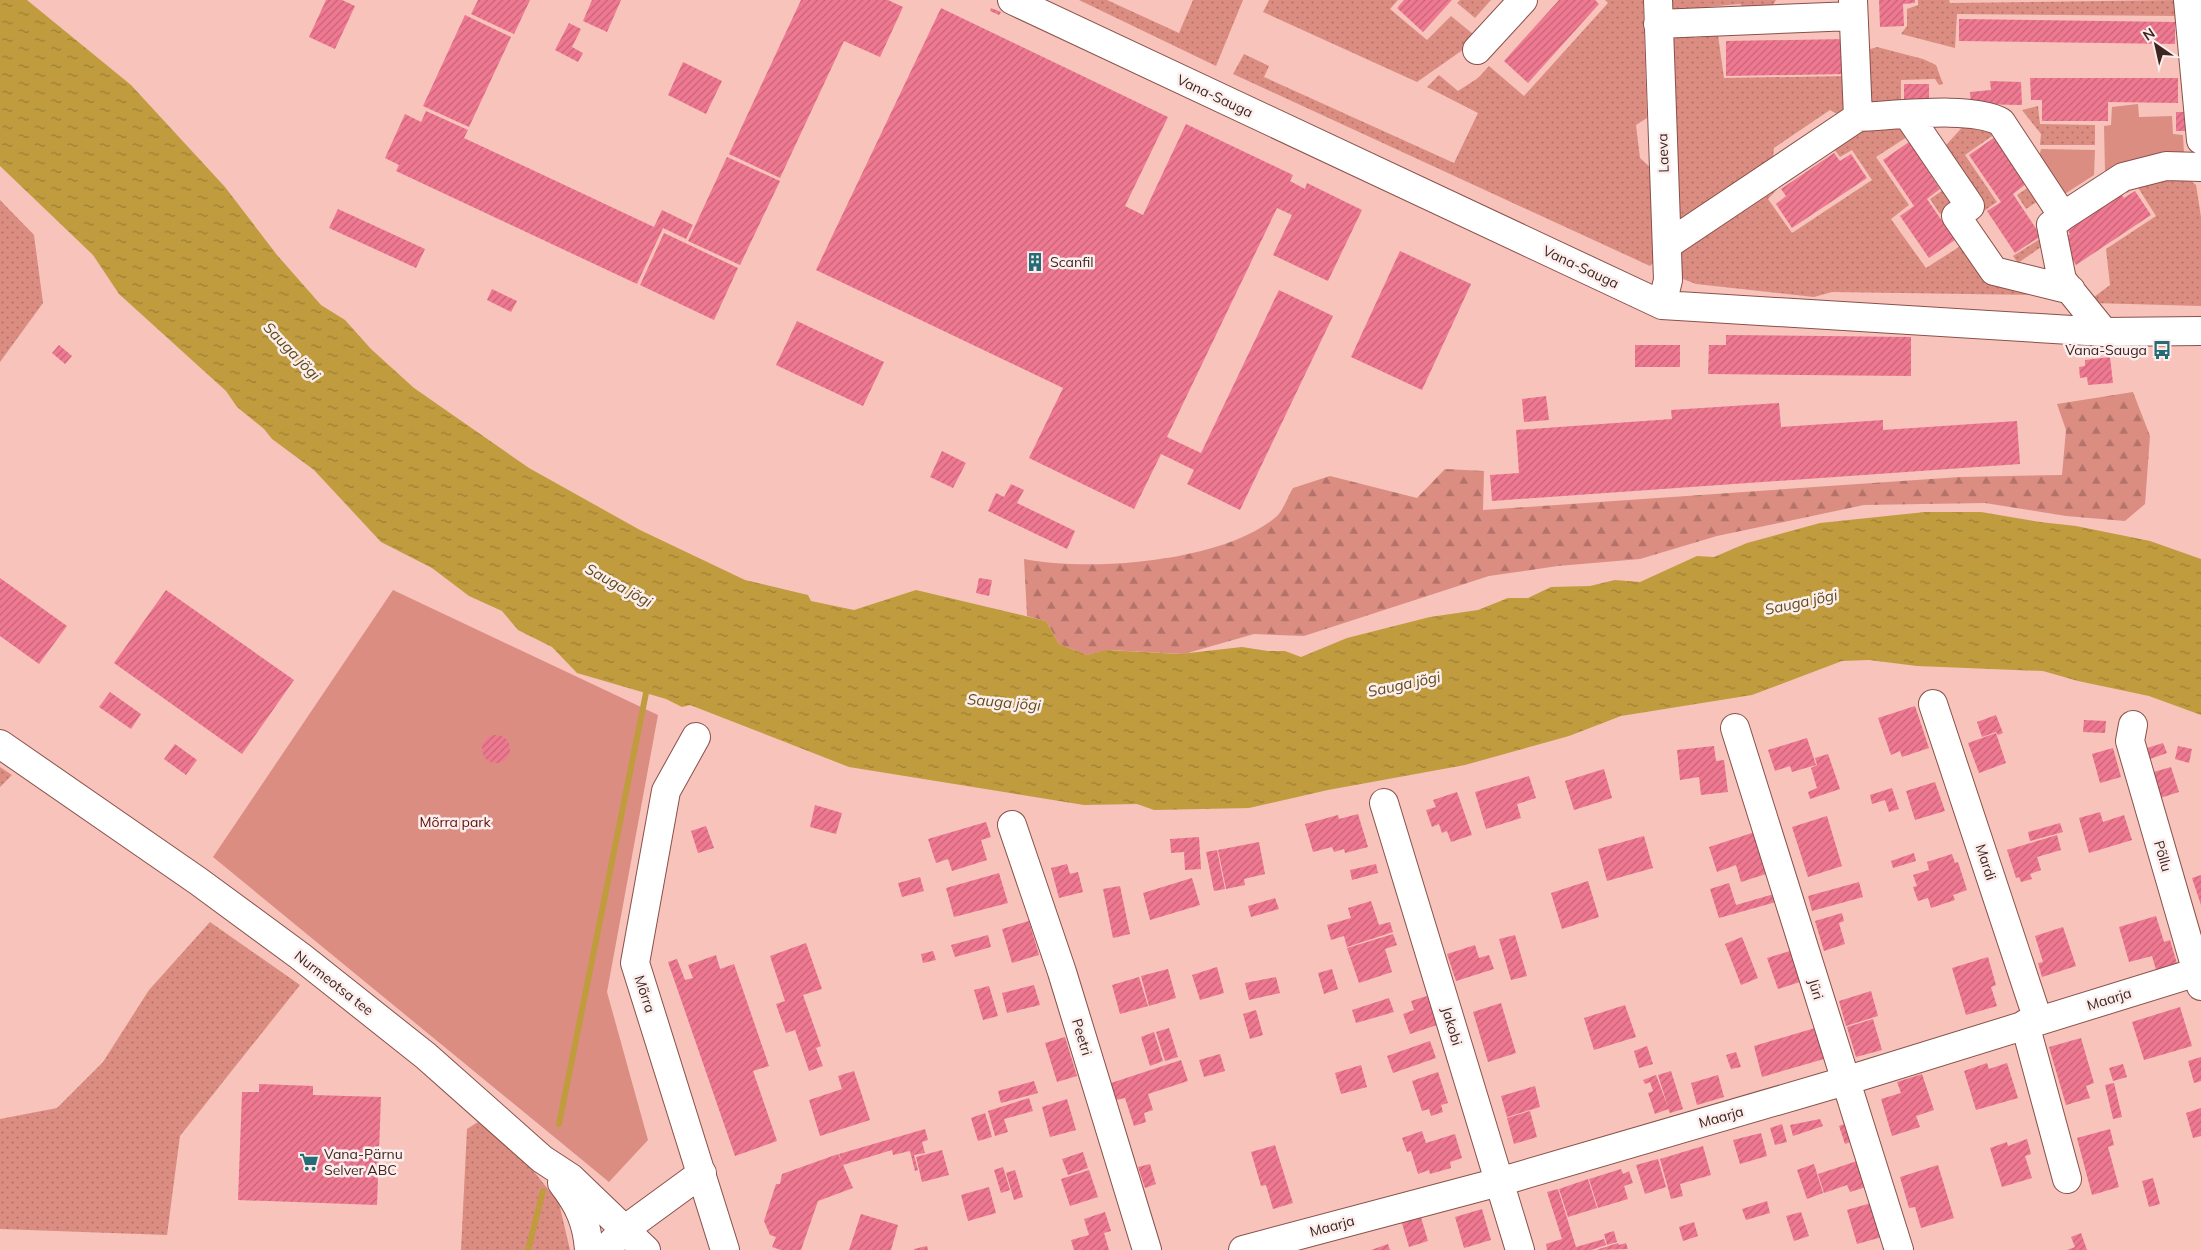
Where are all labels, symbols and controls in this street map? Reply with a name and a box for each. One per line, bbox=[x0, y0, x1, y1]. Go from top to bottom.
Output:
north arrow bbox=[2131, 20, 2181, 70]
text: N bbox=[2139, 24, 2158, 45]
street label: Vana-Sauga bbox=[1174, 71, 1256, 121]
street label: Laeva bbox=[1653, 133, 1673, 173]
street label: Vana-Sauga bbox=[1540, 242, 1622, 292]
building icon: Scanfil bbox=[1024, 251, 1046, 273]
place label: Scanfil bbox=[1050, 253, 1094, 271]
water label: Sauga jõgi bbox=[260, 318, 325, 384]
bus stop icon: Vana-Sauga bbox=[2151, 339, 2173, 361]
place label: Vana-Sauga bbox=[2065, 341, 2147, 359]
water label: Sauga jõgi bbox=[582, 559, 656, 611]
water label: Sauga jõgi bbox=[1763, 585, 1839, 619]
water label: Sauga jõgi bbox=[1366, 667, 1442, 701]
water label: Sauga jõgi bbox=[966, 689, 1042, 715]
park label: Mõrra park bbox=[419, 813, 491, 831]
street label: Põllu bbox=[2150, 838, 2176, 874]
street label: Mardi bbox=[1972, 842, 2000, 882]
street label: Nurmeotsa tee bbox=[291, 947, 377, 1019]
street label: Mõrra bbox=[630, 973, 660, 1015]
street label: Jüri bbox=[1804, 976, 1828, 1002]
street label: Maarja bbox=[2085, 984, 2133, 1014]
street label: Jakobi bbox=[1438, 1004, 1466, 1048]
street label: Peetri bbox=[1068, 1017, 1096, 1057]
street label: Maarja bbox=[1697, 1102, 1745, 1132]
place label: Vana-Pärnu Selver ABC bbox=[324, 1145, 403, 1179]
supermarket icon: Vana-Pärnu Selver ABC bbox=[298, 1151, 320, 1173]
street label: Maarja bbox=[1308, 1211, 1356, 1241]

